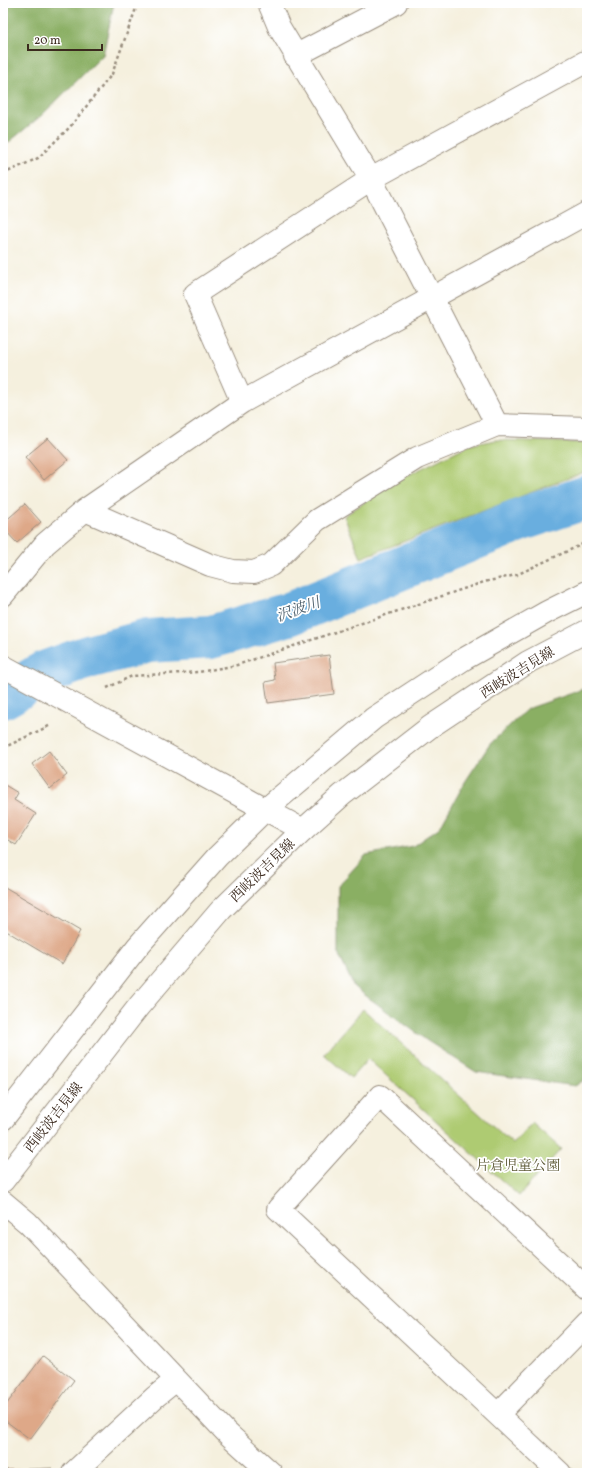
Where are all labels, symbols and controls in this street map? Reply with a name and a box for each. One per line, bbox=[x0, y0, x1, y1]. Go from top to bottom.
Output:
scale bar bbox=[28, 26, 102, 52]
text: 20 m bbox=[34, 33, 61, 49]
water label: 沢波川 bbox=[274, 592, 325, 628]
street label: 西岐波吉見線 bbox=[477, 643, 558, 704]
street label: 西岐波吉見線 bbox=[226, 835, 300, 907]
street label: 西岐波吉見線 bbox=[21, 1079, 88, 1157]
park label: 片倉児童公園 bbox=[476, 1157, 560, 1176]

